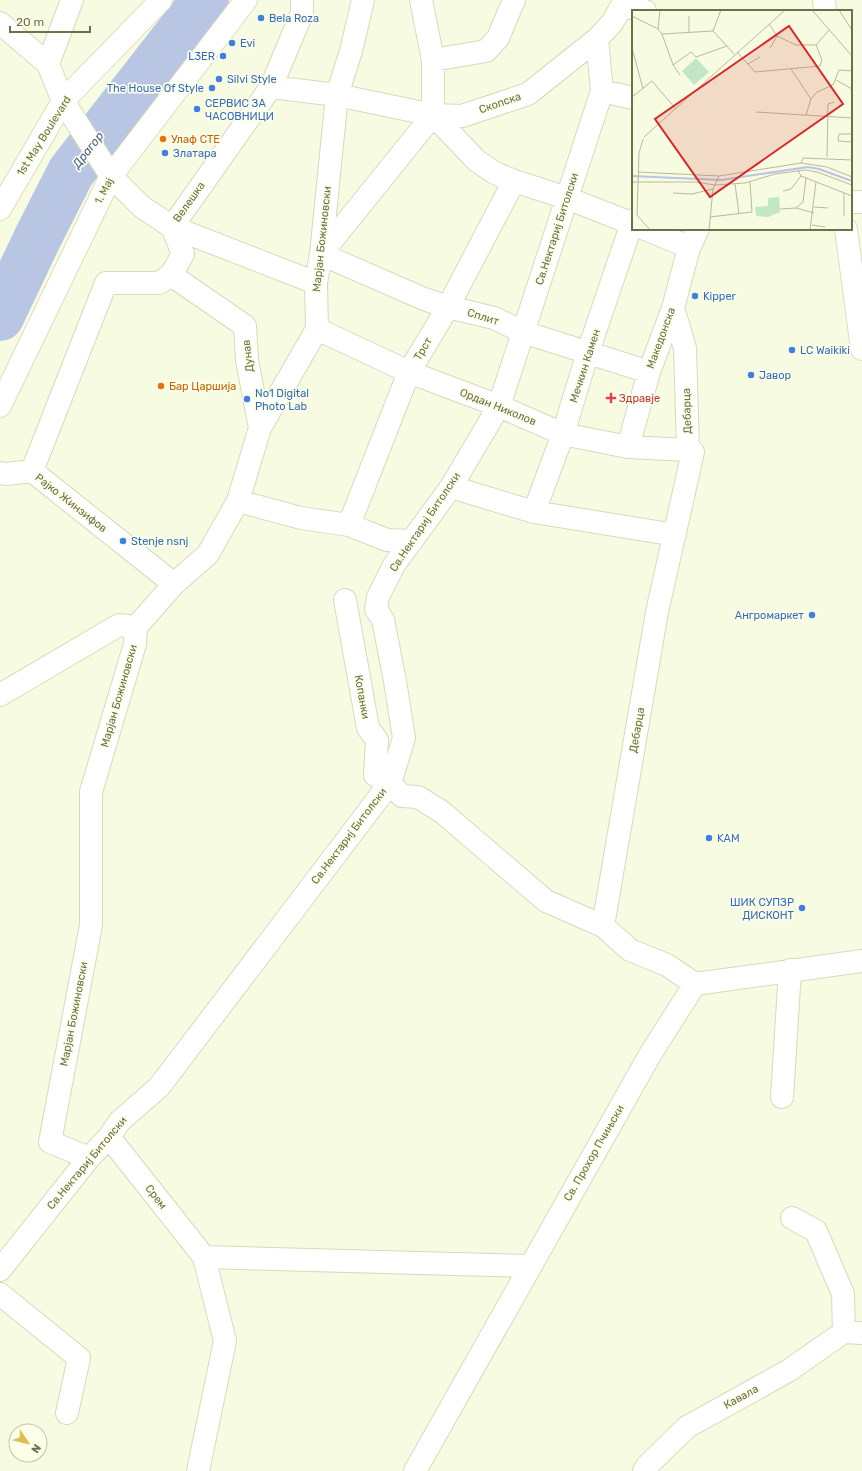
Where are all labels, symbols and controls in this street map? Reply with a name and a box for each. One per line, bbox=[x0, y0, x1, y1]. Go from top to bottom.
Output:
scale bar bbox=[10, 8, 90, 34]
inset map bbox=[632, 10, 852, 230]
place label: Bela Roza bbox=[269, 12, 319, 25]
marker: Bela Roza bbox=[256, 13, 266, 23]
text: 20 m bbox=[16, 15, 44, 29]
place label: Evi bbox=[240, 37, 255, 50]
marker: Evi bbox=[227, 38, 237, 48]
place label: L3ER bbox=[188, 50, 215, 63]
marker: L3ER bbox=[218, 51, 228, 61]
place label: Silvi Style bbox=[227, 73, 277, 86]
marker: Silvi Style bbox=[214, 74, 224, 84]
place label: The House Of Style bbox=[107, 82, 204, 95]
marker: The House Of Style bbox=[207, 83, 217, 93]
street label: Скопска bbox=[477, 90, 523, 116]
street label: 1st May Boulevard bbox=[14, 94, 74, 178]
place label: СЕРВИС ЗА ЧАСОВНИЦИ bbox=[205, 97, 274, 123]
marker: СЕРВИС ЗА ЧАСОВНИЦИ bbox=[192, 104, 202, 114]
water label: Драгор bbox=[69, 129, 106, 172]
place label: Улаф СТЕ bbox=[171, 133, 220, 146]
marker: Улаф СТЕ bbox=[158, 134, 168, 144]
place label: Златара bbox=[173, 147, 217, 160]
marker: Златара bbox=[160, 148, 170, 158]
street label: Св.Нектариј Битолски bbox=[533, 171, 581, 287]
street label: 1. Мај bbox=[92, 175, 116, 206]
street label: Велешка bbox=[170, 179, 208, 225]
street label: Марјан Божиновски bbox=[310, 185, 334, 293]
place label: Kipper bbox=[703, 290, 737, 303]
marker: Kipper bbox=[690, 291, 700, 301]
street label: Сплит bbox=[466, 306, 501, 328]
street label: Македонска bbox=[644, 306, 678, 370]
street label: Мечкин Камен bbox=[567, 328, 603, 404]
street label: Трст bbox=[411, 335, 435, 363]
street label: Дунав bbox=[240, 339, 256, 373]
place label: LC Waikiki bbox=[800, 344, 850, 357]
marker: LC Waikiki bbox=[787, 345, 797, 355]
place label: Јавор bbox=[759, 369, 791, 382]
marker: Јавор bbox=[746, 370, 756, 380]
place label: Бар Царшија bbox=[169, 380, 236, 393]
marker: Бар Царшија bbox=[156, 381, 166, 391]
street label: Ордан Николов bbox=[458, 386, 538, 428]
place label: No1 Digital Photo Lab bbox=[255, 387, 309, 413]
street label: Дебарца bbox=[680, 388, 694, 434]
place label: Здравје bbox=[619, 392, 660, 405]
marker: Здравје bbox=[606, 393, 616, 403]
marker: No1 Digital Photo Lab bbox=[242, 394, 252, 404]
street label: Св.Нектариј Битолски bbox=[387, 470, 463, 574]
street label: Рајко Жинзифов bbox=[32, 471, 110, 535]
place label: Stenje nsnj bbox=[131, 535, 189, 548]
marker: Stenje nsnj bbox=[118, 536, 128, 546]
place label: Ангромаркет bbox=[735, 609, 804, 622]
marker: Ангромаркет bbox=[807, 610, 817, 620]
street label: Марјан Божиновски bbox=[98, 643, 140, 749]
street label: Копанки bbox=[352, 674, 372, 720]
street label: Дебарца bbox=[627, 706, 647, 754]
street label: Св.Нектариј Битолски bbox=[309, 785, 389, 887]
place label: KAM bbox=[717, 832, 740, 845]
marker: KAM bbox=[704, 833, 714, 843]
place label: ШИК СУПЗР ДИСКОНТ bbox=[730, 896, 795, 922]
marker: ШИК СУПЗР ДИСКОНТ bbox=[797, 903, 807, 913]
street label: Марјан Божиновски bbox=[57, 961, 91, 1067]
street label: Св. Прохор Пчињски bbox=[561, 1102, 627, 1204]
street label: Св.Нектариј Битолски bbox=[44, 1114, 130, 1212]
street label: Срем bbox=[142, 1182, 170, 1212]
street label: Кавала bbox=[721, 1382, 761, 1412]
north arrow bbox=[8, 1423, 48, 1463]
text: N bbox=[28, 1441, 43, 1455]

